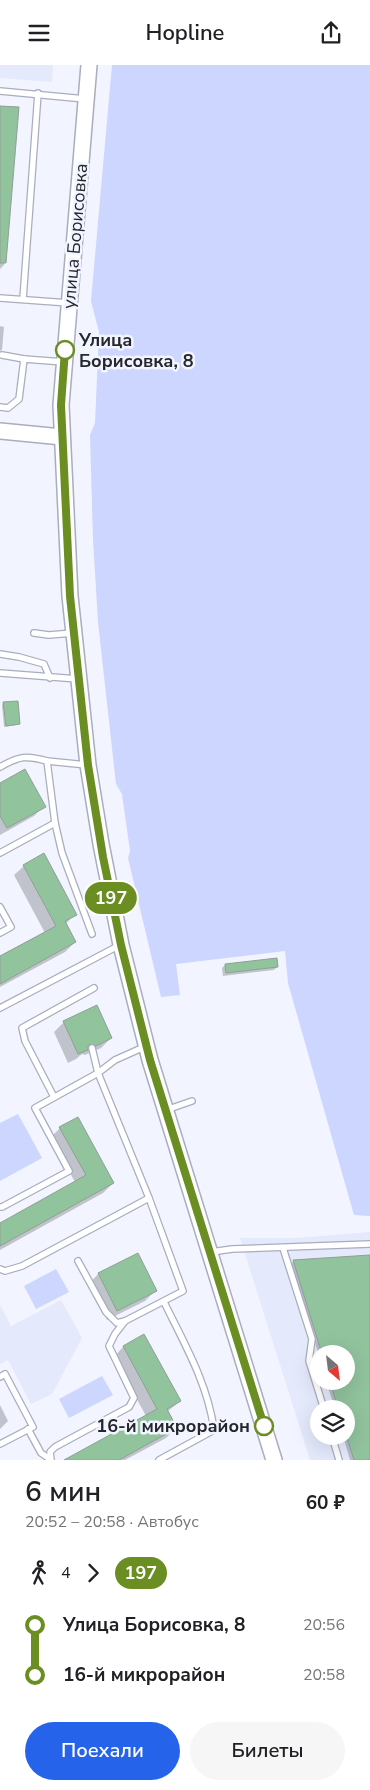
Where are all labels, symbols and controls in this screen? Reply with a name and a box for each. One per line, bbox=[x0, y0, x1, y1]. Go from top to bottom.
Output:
text: Hopline bbox=[146, 18, 224, 48]
icon: menu bbox=[25, 19, 53, 47]
icon: share bbox=[317, 19, 345, 47]
street label: улица Борисовка bbox=[57, 162, 93, 310]
place label: Улица Борисовка, 8 bbox=[78, 328, 194, 373]
marker: Улица Борисовка, 8 bbox=[55, 340, 75, 360]
line badge: 197 bbox=[82, 882, 140, 914]
text: 197 bbox=[95, 886, 127, 910]
north arrow bbox=[310, 1345, 355, 1390]
map controls bbox=[310, 1345, 355, 1445]
button: layers bbox=[310, 1400, 355, 1445]
place label: 16-й микрорайон bbox=[96, 1414, 250, 1438]
marker: 16-й микрорайон bbox=[254, 1416, 274, 1436]
text: 6 мин bbox=[25, 1473, 101, 1511]
text: 60 ₽ bbox=[306, 1490, 345, 1516]
text: 20:52 – 20:58 · Автобус bbox=[25, 1511, 199, 1533]
icon: walk bbox=[25, 1559, 53, 1587]
icon: forward bbox=[79, 1559, 107, 1587]
text: 197 bbox=[125, 1561, 157, 1585]
text: 4 bbox=[61, 1562, 71, 1584]
text: Улица Борисовка, 8 bbox=[63, 1612, 245, 1638]
text: 20:56 bbox=[303, 1614, 345, 1636]
text: 16-й микрорайон bbox=[63, 1662, 225, 1688]
text: 20:58 bbox=[303, 1664, 345, 1686]
button: Поехали bbox=[25, 1722, 180, 1780]
button: Билеты bbox=[190, 1722, 345, 1780]

